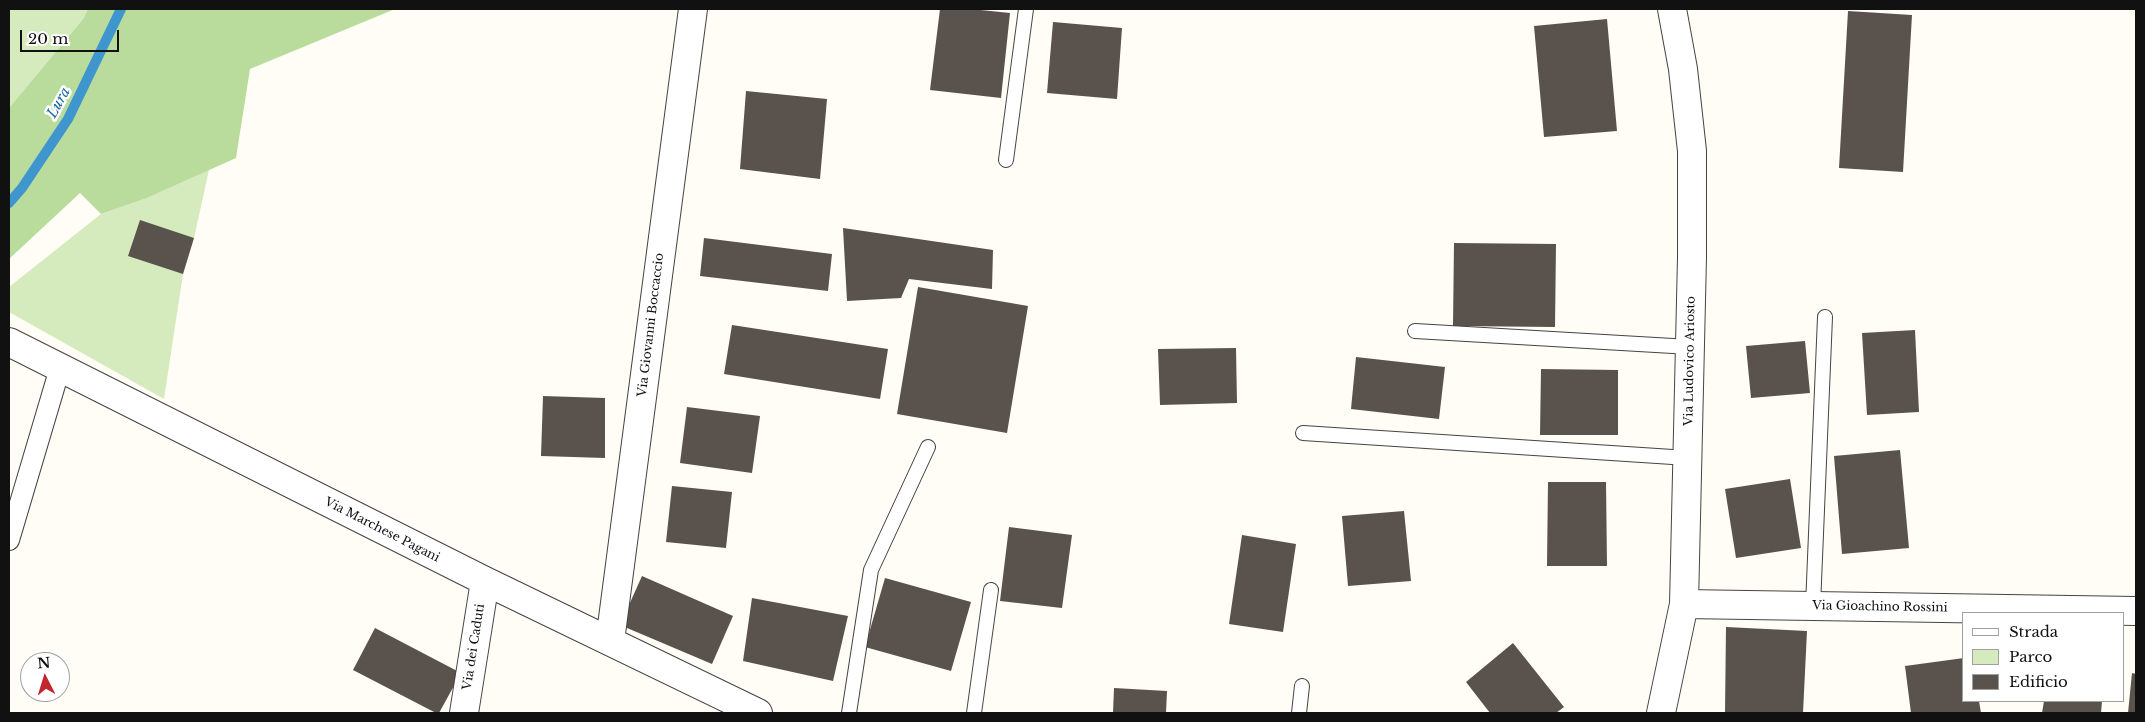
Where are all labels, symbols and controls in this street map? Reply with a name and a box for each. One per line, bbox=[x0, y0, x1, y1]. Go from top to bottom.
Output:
scale bar bbox=[22, 20, 121, 52]
text: 20 m bbox=[28, 29, 68, 48]
water label: Lura bbox=[44, 85, 74, 121]
street label: Via Giovanni Boccaccio bbox=[635, 252, 667, 398]
street label: Via Ludovico Ariosto bbox=[1682, 296, 1698, 426]
street label: Via Marchese Pagani bbox=[322, 495, 442, 565]
street label: Via Gioachino Rossini bbox=[1812, 599, 1948, 615]
street label: Via dei Caduti bbox=[460, 603, 488, 691]
legend bbox=[1962, 612, 2125, 702]
text: Strada bbox=[2009, 622, 2058, 641]
text: Parco bbox=[2009, 647, 2052, 666]
north arrow bbox=[20, 652, 70, 702]
text: N bbox=[36, 654, 51, 673]
text: Edificio bbox=[2009, 672, 2068, 691]

